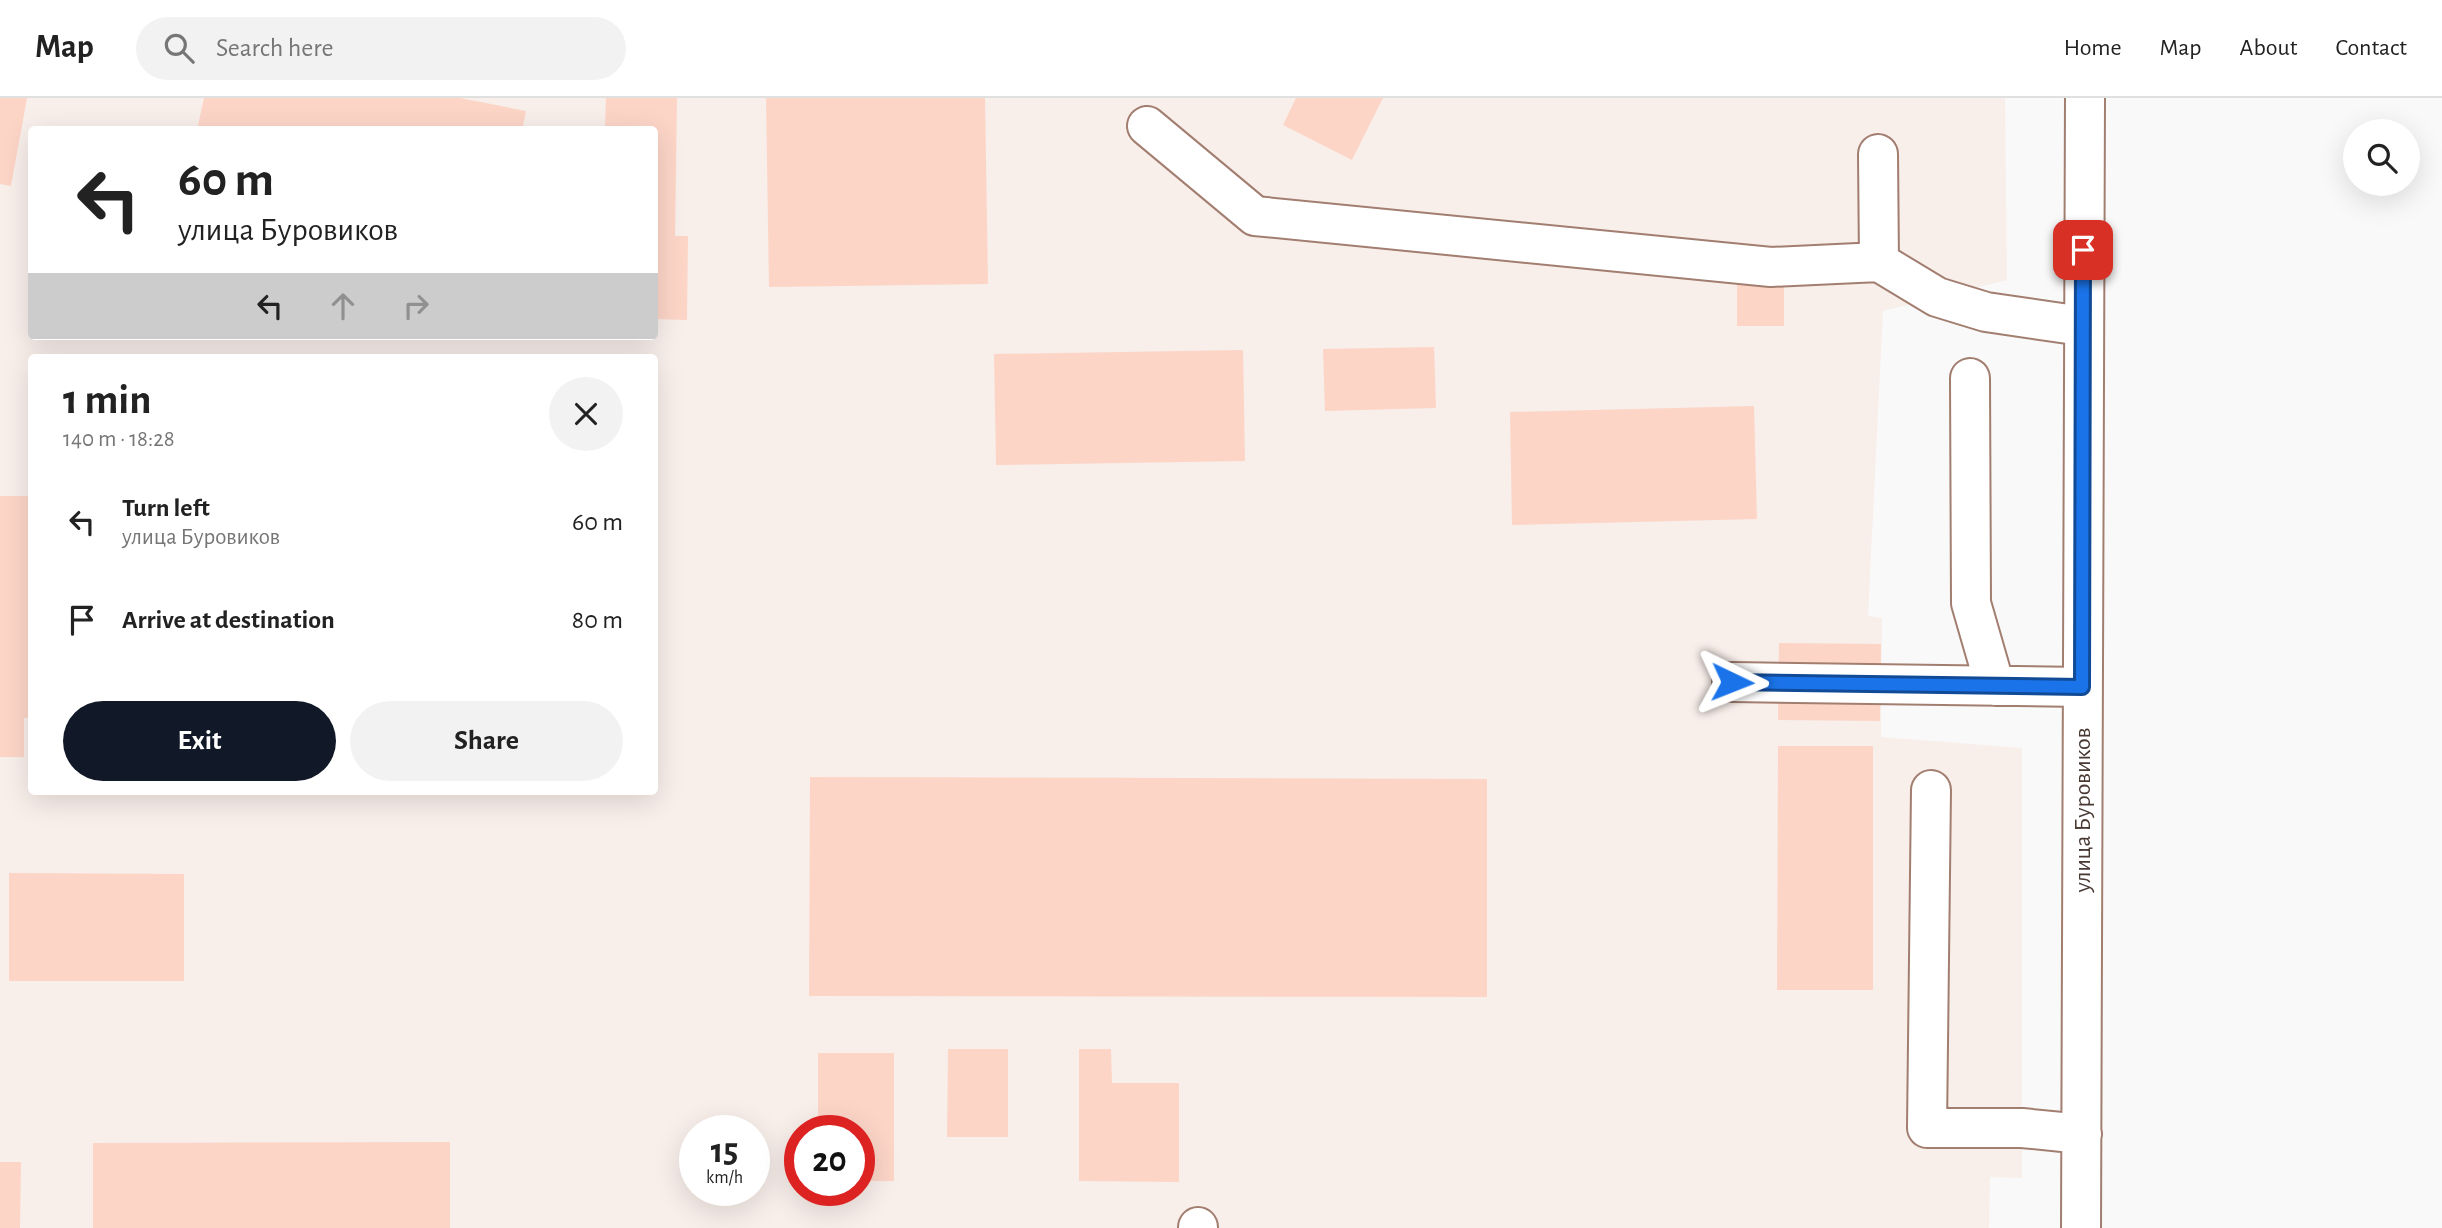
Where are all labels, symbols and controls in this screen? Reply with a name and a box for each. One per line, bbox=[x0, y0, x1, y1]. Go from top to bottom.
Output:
search box bbox=[136, 17, 626, 80]
icon: search bbox=[160, 29, 198, 67]
text: Map bbox=[35, 31, 94, 64]
text: Search here bbox=[216, 35, 334, 61]
text: Home bbox=[2064, 36, 2122, 60]
text: Map bbox=[2160, 36, 2202, 60]
text: About bbox=[2240, 36, 2297, 60]
text: Contact bbox=[2335, 36, 2407, 60]
map controls bbox=[2343, 119, 2420, 196]
button: search bbox=[2343, 119, 2420, 196]
icon: left bbox=[63, 154, 154, 245]
text: 60 m bbox=[178, 156, 274, 205]
text: улица Буровиков bbox=[178, 214, 398, 246]
pin bbox=[2053, 220, 2113, 280]
icon: arrive bbox=[2064, 231, 2102, 269]
icon: left bbox=[251, 287, 289, 325]
icon: ahead bbox=[324, 287, 362, 325]
icon: right bbox=[397, 287, 435, 325]
button: close bbox=[549, 377, 623, 451]
text: 1 min bbox=[63, 379, 152, 421]
text: 140 m · 18:28 bbox=[63, 428, 175, 451]
text: Turn left bbox=[122, 495, 210, 521]
icon: left bbox=[63, 503, 101, 541]
text: 60 m bbox=[572, 509, 623, 535]
text: улица Буровиков bbox=[122, 526, 280, 549]
icon: arrive bbox=[63, 601, 101, 639]
text: Arrive at destination bbox=[122, 607, 335, 633]
text: 80 m bbox=[572, 607, 623, 633]
position arrow bbox=[1695, 645, 1769, 719]
button: Exit bbox=[63, 701, 336, 781]
button: Share bbox=[350, 701, 623, 781]
street label: улица Буровиков bbox=[2071, 727, 2095, 894]
speed limit sign: 20 bbox=[784, 1115, 875, 1206]
text: 15 bbox=[711, 1134, 738, 1169]
text: km/h bbox=[706, 1169, 743, 1187]

